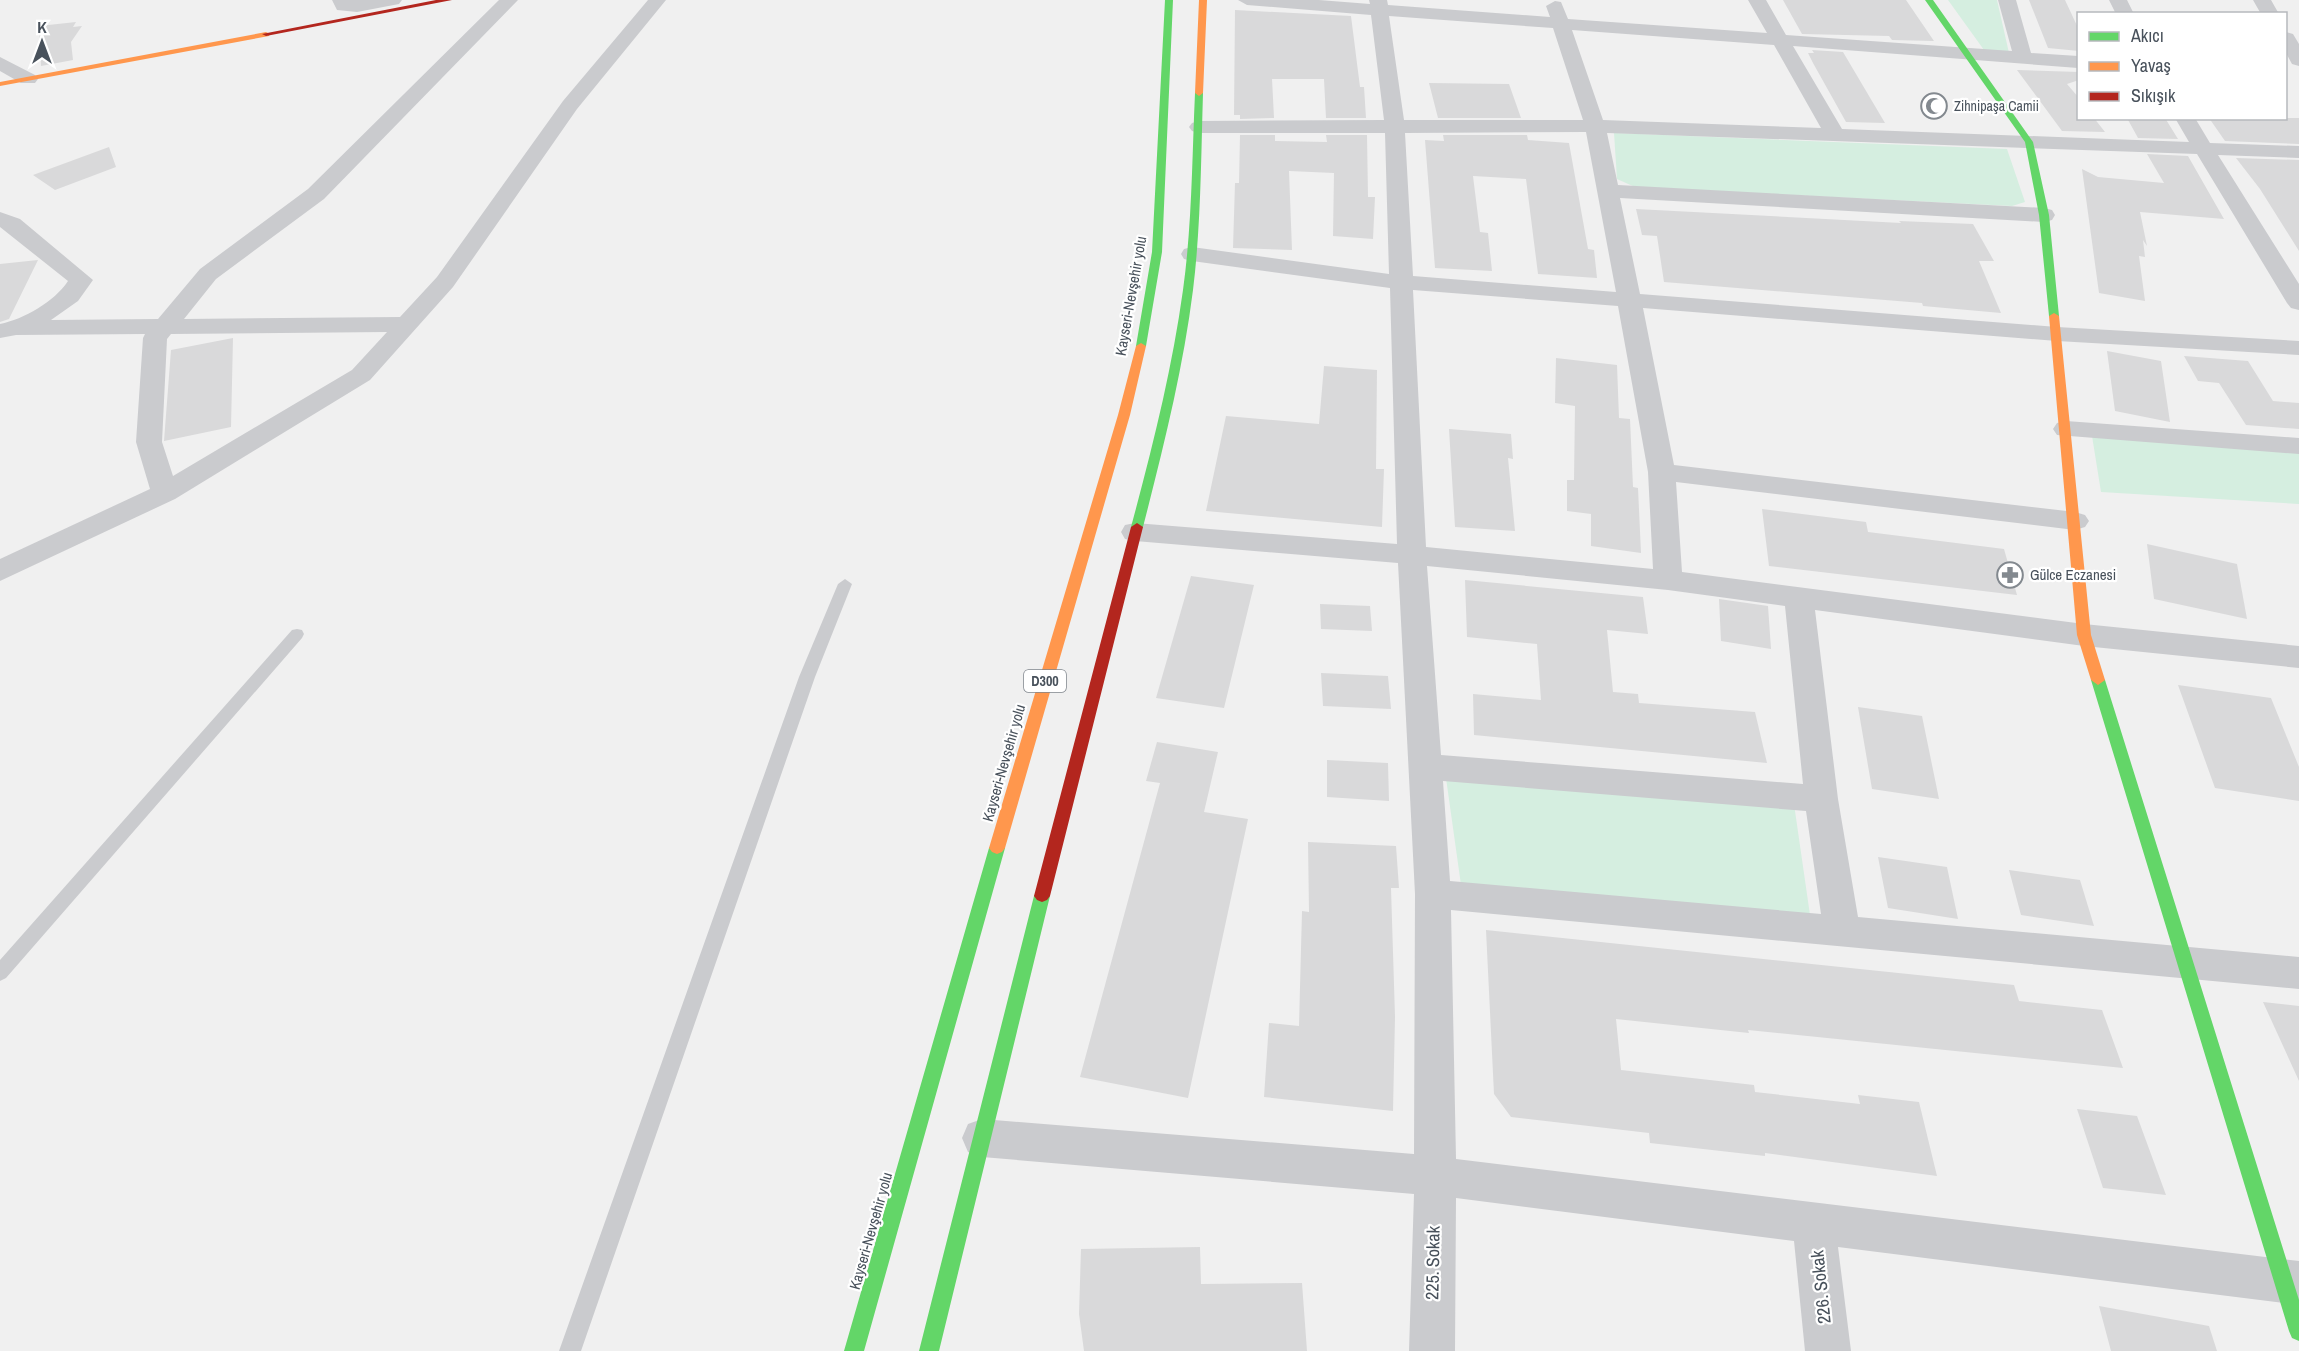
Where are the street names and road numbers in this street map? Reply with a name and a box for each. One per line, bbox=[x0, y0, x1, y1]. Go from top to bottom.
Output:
street label: Kayseri-Nevşehir yolu bbox=[1110, 235, 1151, 357]
road number: D300 bbox=[1024, 670, 1066, 692]
street label: Kayseri-Nevşehir yolu bbox=[977, 702, 1030, 824]
street label: Kayseri-Nevşehir yolu bbox=[844, 1170, 897, 1292]
street label: 225. Sokak bbox=[1419, 1225, 1446, 1300]
street label: 226. Sokak bbox=[1804, 1248, 1837, 1325]

